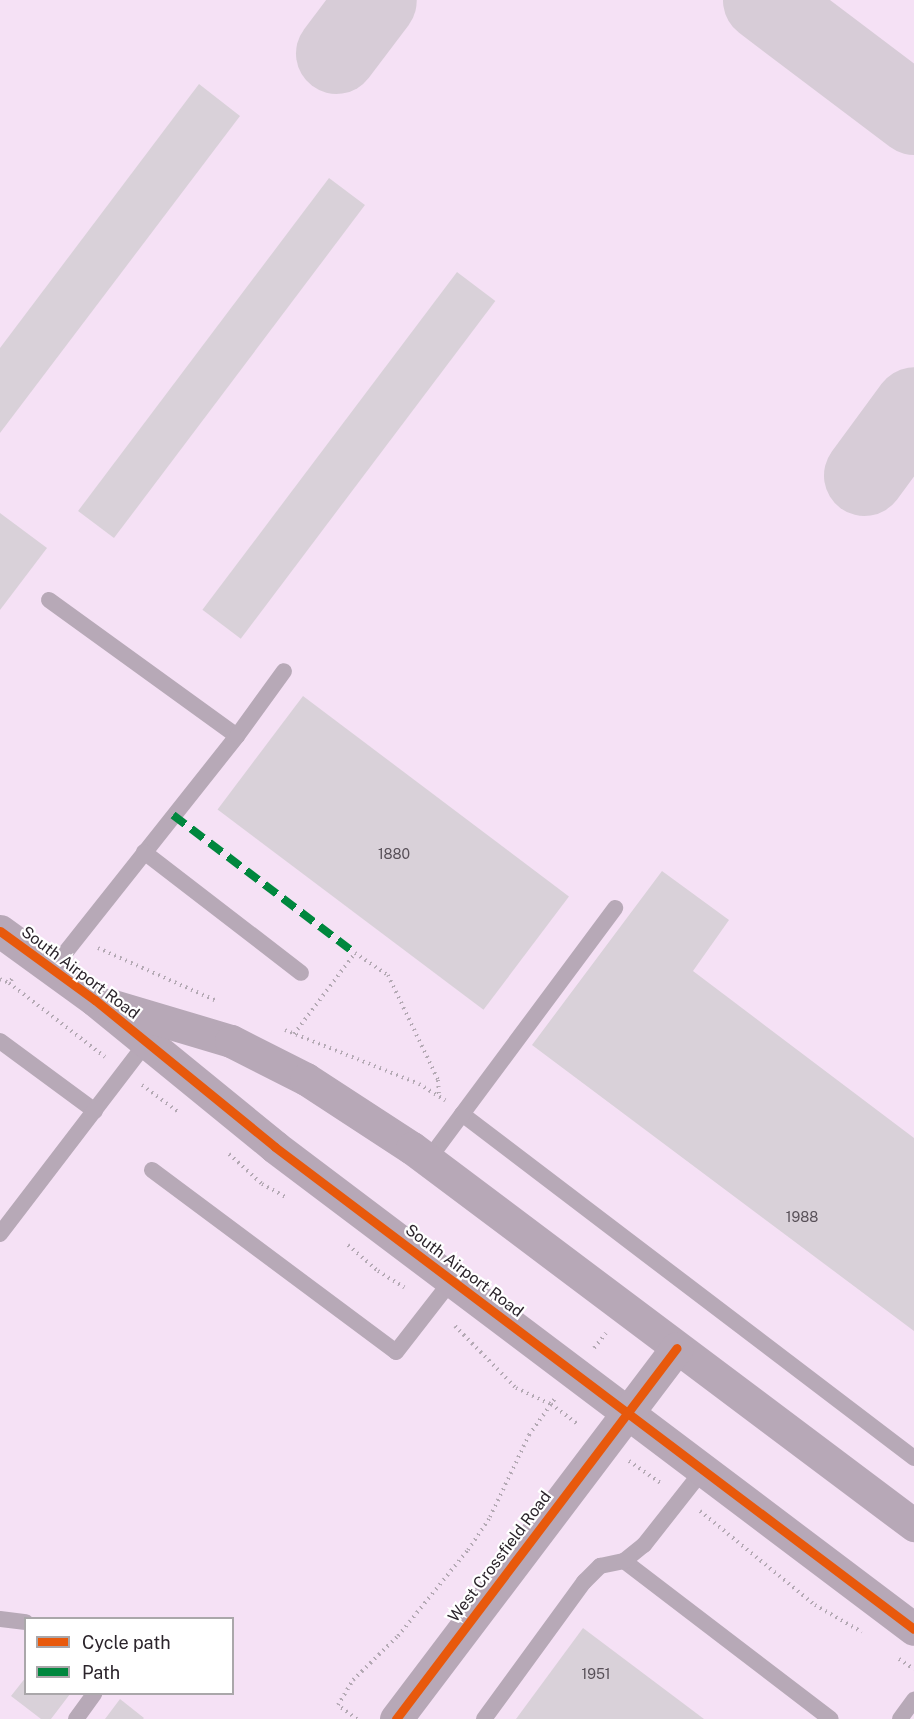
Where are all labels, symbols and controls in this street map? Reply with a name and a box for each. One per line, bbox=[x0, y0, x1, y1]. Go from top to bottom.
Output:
house number: 1880 bbox=[378, 846, 410, 862]
street label: South Airport Road bbox=[17, 922, 143, 1024]
house number: 1988 bbox=[786, 1209, 818, 1225]
street label: South Airport Road bbox=[401, 1220, 527, 1322]
street label: West Crossfield Road bbox=[445, 1488, 555, 1626]
legend bbox=[24, 1617, 234, 1695]
text: Cycle path bbox=[82, 1632, 171, 1653]
text: Path bbox=[82, 1662, 120, 1683]
house number: 1951 bbox=[581, 1666, 611, 1682]

